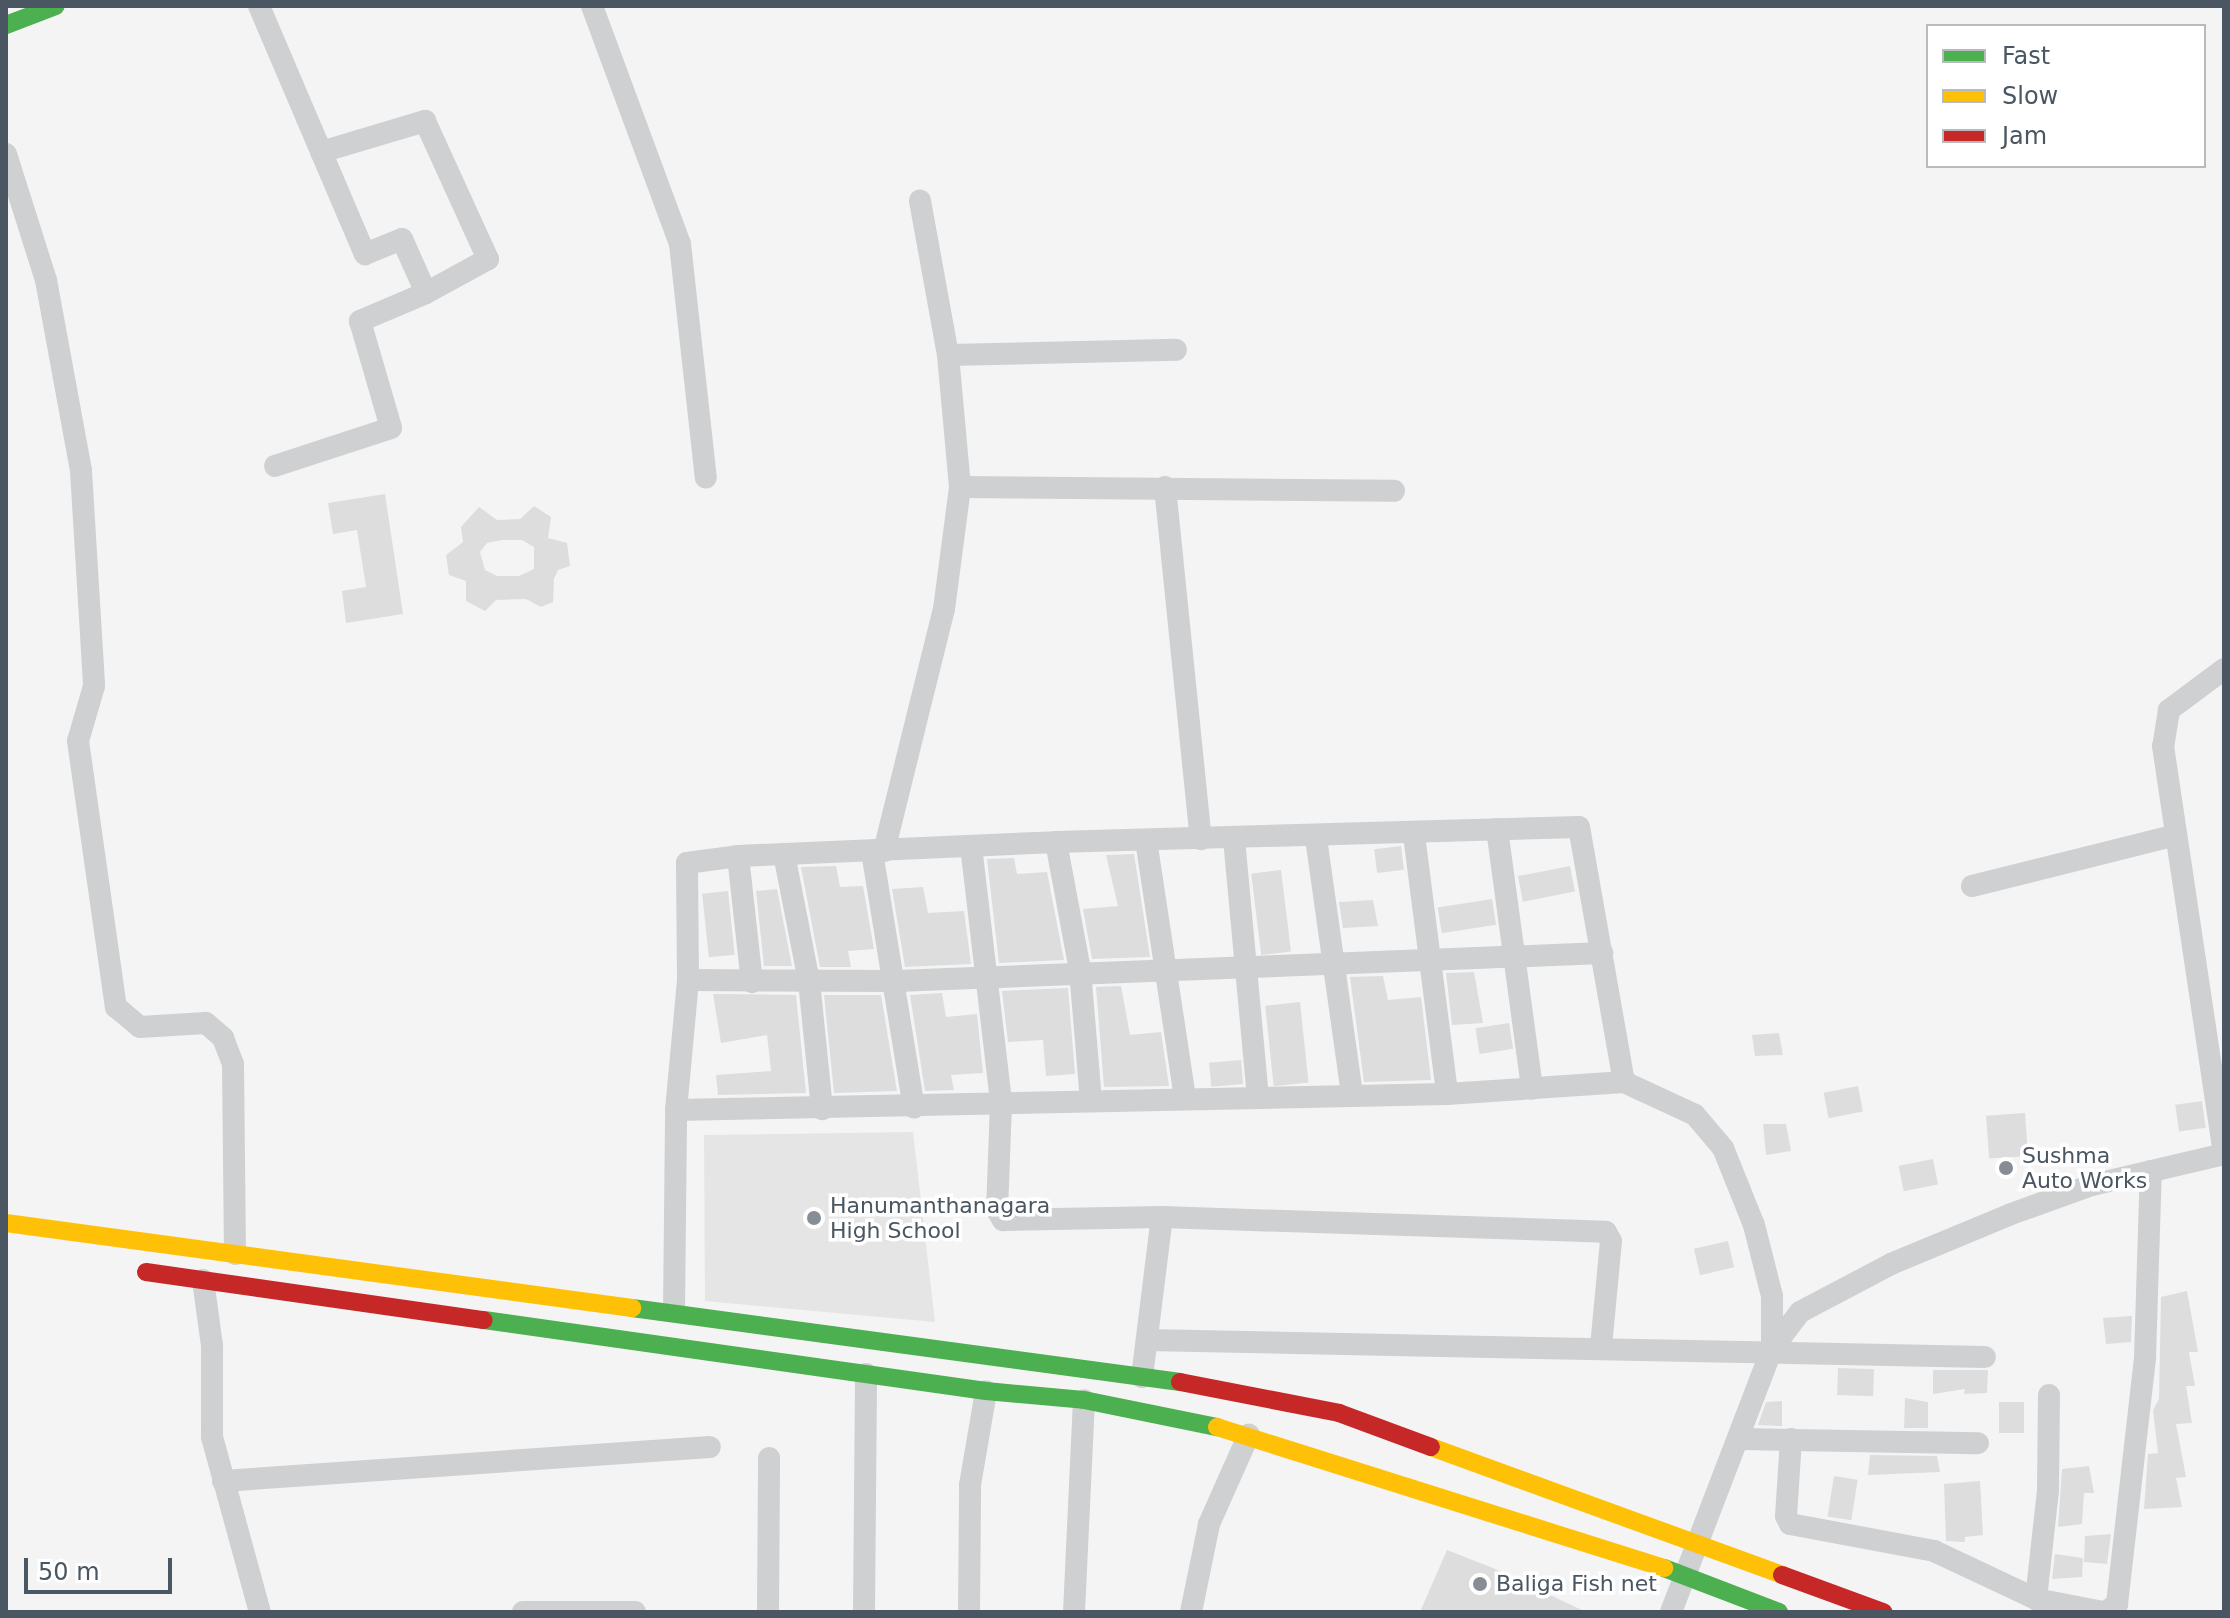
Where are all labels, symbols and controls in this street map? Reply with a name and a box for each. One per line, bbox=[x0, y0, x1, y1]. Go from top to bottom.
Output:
legend bbox=[1926, 24, 2206, 168]
text: Fast bbox=[2002, 42, 2050, 70]
text: Slow bbox=[2002, 82, 2058, 110]
text: Jam bbox=[2002, 122, 2047, 150]
place label: Sushma Auto Works bbox=[2022, 1142, 2147, 1194]
marker: Sushma Auto Works bbox=[1997, 1159, 2015, 1177]
place label: Hanumanthanagara High School bbox=[830, 1192, 1050, 1244]
marker: Hanumanthanagara High School bbox=[805, 1209, 823, 1227]
scale bar bbox=[28, 1542, 176, 1592]
text: 50 m bbox=[38, 1558, 100, 1586]
place label: Baliga Fish net bbox=[1496, 1571, 1657, 1597]
marker: Baliga Fish net bbox=[1471, 1575, 1489, 1593]

